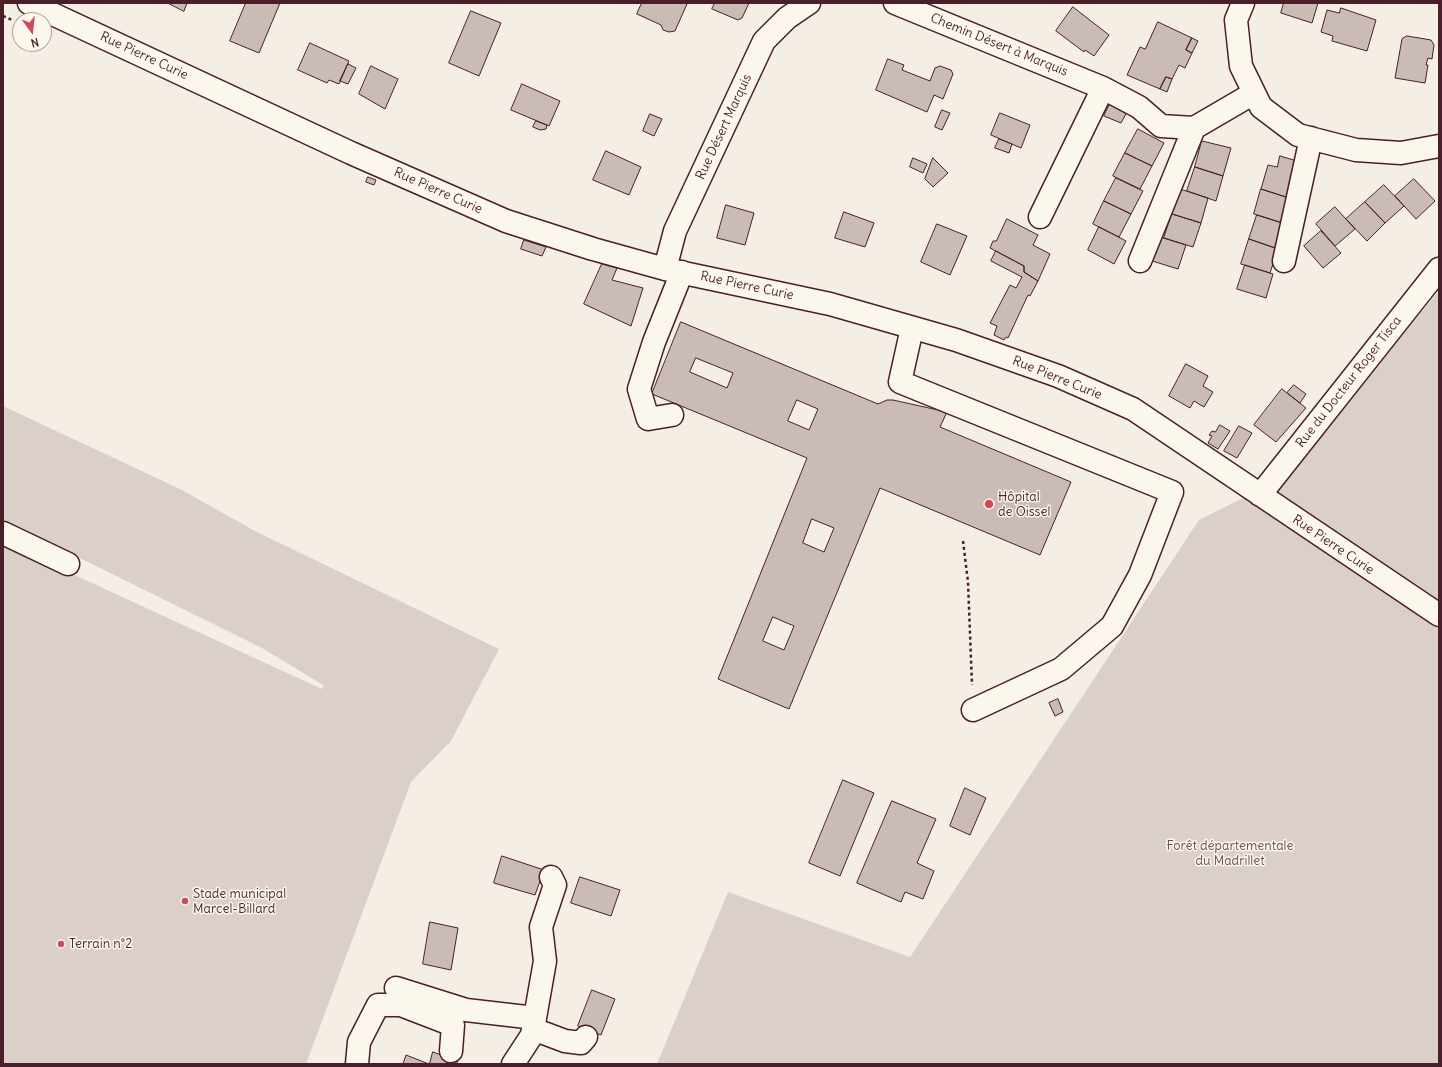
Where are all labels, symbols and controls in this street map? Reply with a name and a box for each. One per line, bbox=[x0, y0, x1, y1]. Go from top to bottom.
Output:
street label: Chemin Désert à Marquis bbox=[928, 10, 1070, 80]
north arrow bbox=[12, 12, 52, 52]
street label: Rue Pierre Curie bbox=[98, 29, 190, 83]
text: N bbox=[29, 35, 40, 50]
street label: Rue Désert Marquis bbox=[693, 72, 755, 182]
street label: Rue Pierre Curie bbox=[391, 165, 485, 217]
street label: Rue Pierre Curie bbox=[699, 268, 795, 304]
street label: Rue du Docteur Roger Tisca bbox=[1293, 313, 1405, 451]
street label: Rue Pierre Curie bbox=[1010, 353, 1104, 403]
place label: Hôpital de Oissel bbox=[998, 489, 1050, 520]
marker: Hôpital de Oissel bbox=[983, 498, 995, 510]
street label: Rue Pierre Curie bbox=[1289, 512, 1377, 578]
park label: Forêt départementale du Madrillet bbox=[1167, 838, 1293, 869]
place label: Stade municipal Marcel-Billard bbox=[193, 886, 286, 917]
marker: Stade municipal Marcel-Billard bbox=[180, 896, 190, 906]
place label: Terrain n°2 bbox=[69, 936, 132, 952]
marker: Terrain n°2 bbox=[56, 939, 66, 949]

